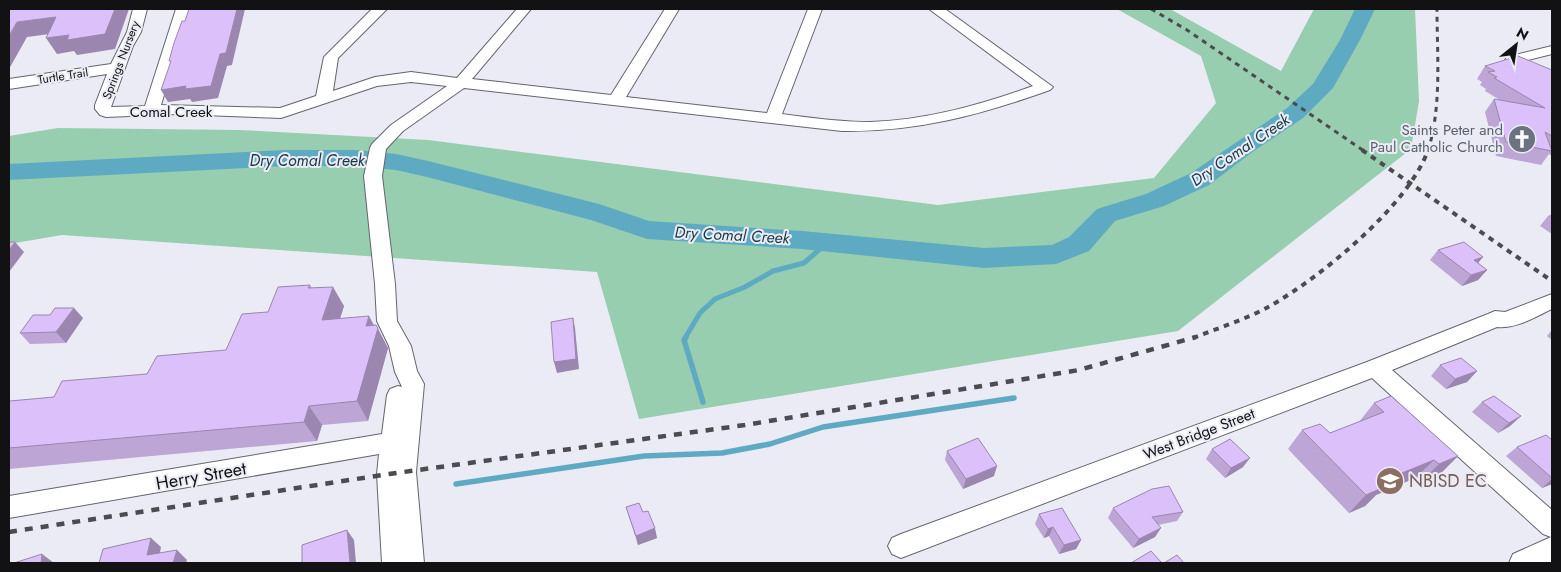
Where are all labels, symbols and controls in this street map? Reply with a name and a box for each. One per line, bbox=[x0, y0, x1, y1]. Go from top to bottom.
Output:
street label: Springs Nursery bbox=[98, 17, 144, 102]
north arrow bbox=[1491, 20, 1541, 70]
text: N bbox=[1513, 22, 1532, 45]
street label: Turtle Trail bbox=[36, 63, 90, 89]
street label: Comal Creek bbox=[130, 101, 213, 123]
water label: Dry Comal Creek bbox=[1186, 108, 1295, 192]
place label: Saints Peter and Paul Catholic Church bbox=[1370, 119, 1503, 158]
church icon: Saints Peter and Paul Catholic Church bbox=[1507, 124, 1537, 154]
water label: Dry Comal Creek bbox=[249, 149, 366, 172]
water label: Dry Comal Creek bbox=[674, 221, 791, 250]
street label: West Bridge Street bbox=[1140, 402, 1258, 465]
street label: Herry Street bbox=[154, 455, 249, 497]
school or university icon: NBISD EC bbox=[1375, 466, 1405, 496]
place label: NBISD EC bbox=[1409, 468, 1487, 494]

